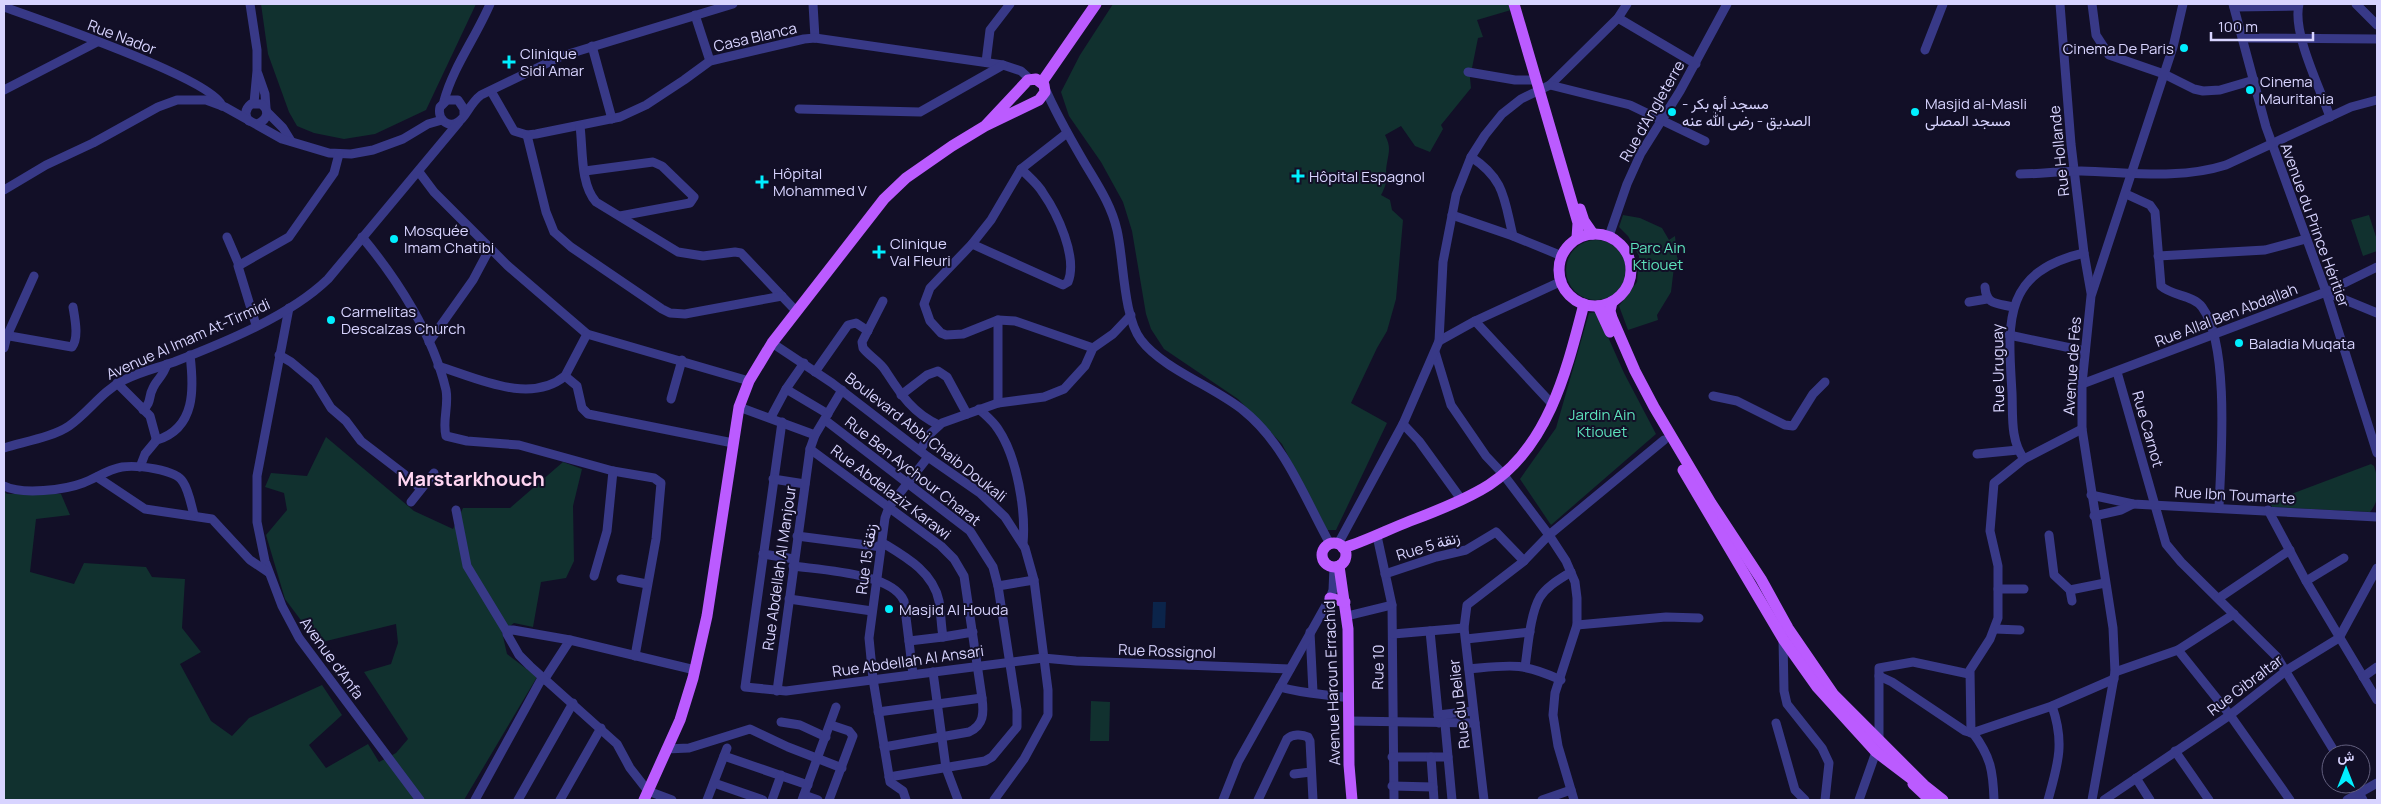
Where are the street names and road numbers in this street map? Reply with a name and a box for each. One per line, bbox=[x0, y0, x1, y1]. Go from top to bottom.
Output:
street label: Rue Nador bbox=[85, 14, 160, 60]
street label: Casa Blanca bbox=[711, 17, 799, 57]
street label: Rue d'Angleterre bbox=[1614, 56, 1690, 166]
street label: Rue Hollande bbox=[2044, 104, 2074, 197]
street label: Avenue du Prince Héritier bbox=[2275, 140, 2355, 311]
street label: Rue Allal Ben Abdallah bbox=[2152, 278, 2300, 352]
street label: Avenue Al Imam At-Tirmidi bbox=[103, 293, 273, 385]
street label: Avenue de Fès bbox=[2058, 316, 2086, 416]
street label: Rue Uruguay bbox=[1987, 323, 2009, 412]
street label: Boulevard Abbi Chaib Doukali bbox=[841, 367, 1011, 507]
street label: Rue Carnot bbox=[2127, 388, 2169, 470]
street label: Rue Ben Aychour Charat bbox=[841, 411, 985, 531]
street label: Rue Abdelaziz Karawi bbox=[826, 440, 956, 544]
street label: Rue Ibn Toumarte bbox=[2174, 481, 2296, 509]
street label: Rue Abdellah Al Manjour bbox=[757, 484, 801, 652]
street label: Rue 15 زنقة bbox=[851, 522, 881, 596]
street label: Rue 5 زنقة bbox=[1394, 526, 1462, 566]
street label: Avenue Haroun Errachid bbox=[1319, 600, 1345, 766]
street label: Avenue d'Anfa bbox=[295, 613, 369, 703]
street label: Rue Rossignol bbox=[1118, 639, 1216, 663]
street label: Rue Abdellah Al Ansari bbox=[831, 640, 985, 682]
street label: Rue 10 bbox=[1367, 644, 1389, 690]
street label: Rue Gibraltar bbox=[2203, 649, 2288, 720]
street label: Rue du Belier bbox=[1443, 657, 1475, 750]

